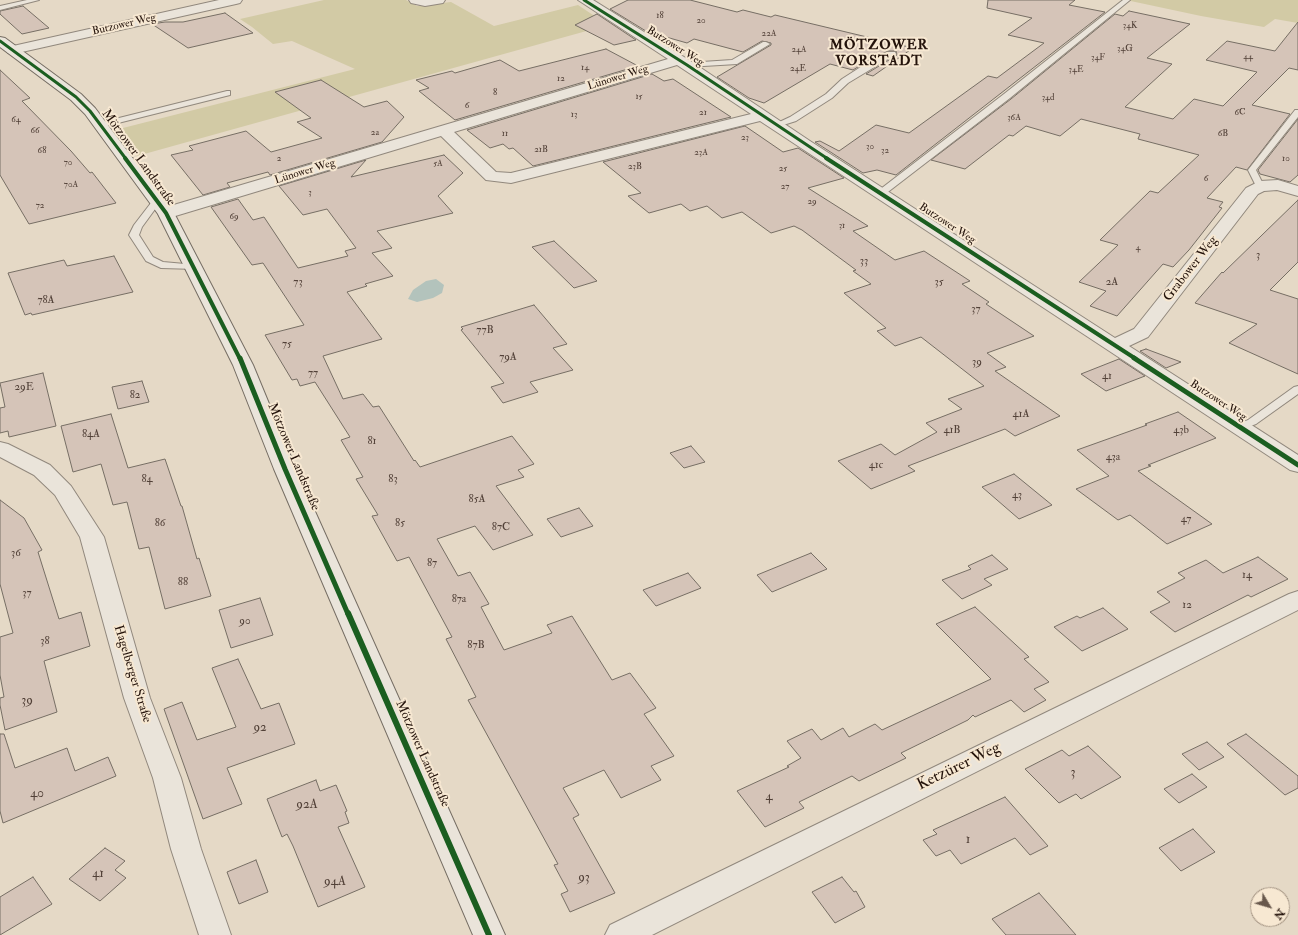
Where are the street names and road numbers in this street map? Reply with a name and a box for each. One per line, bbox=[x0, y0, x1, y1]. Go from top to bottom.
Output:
street label: Butzower Weg bbox=[91, 11, 157, 39]
street label: Butzower Weg bbox=[644, 24, 706, 70]
street label: Lünower Weg bbox=[586, 63, 650, 93]
street label: Mötzower Landstraße bbox=[98, 107, 178, 209]
street label: Lünower Weg bbox=[273, 157, 337, 187]
street label: Butzower Weg bbox=[916, 201, 978, 247]
street label: Grabower Weg bbox=[1161, 233, 1221, 305]
street label: Butzower Weg bbox=[1187, 378, 1249, 424]
street label: Mötzower Landstraße bbox=[263, 401, 323, 513]
street label: Hagelberger Straße bbox=[110, 623, 154, 725]
street label: Mötzower Landstraße bbox=[391, 698, 453, 810]
street label: Ketzürer Weg bbox=[914, 739, 1004, 795]

